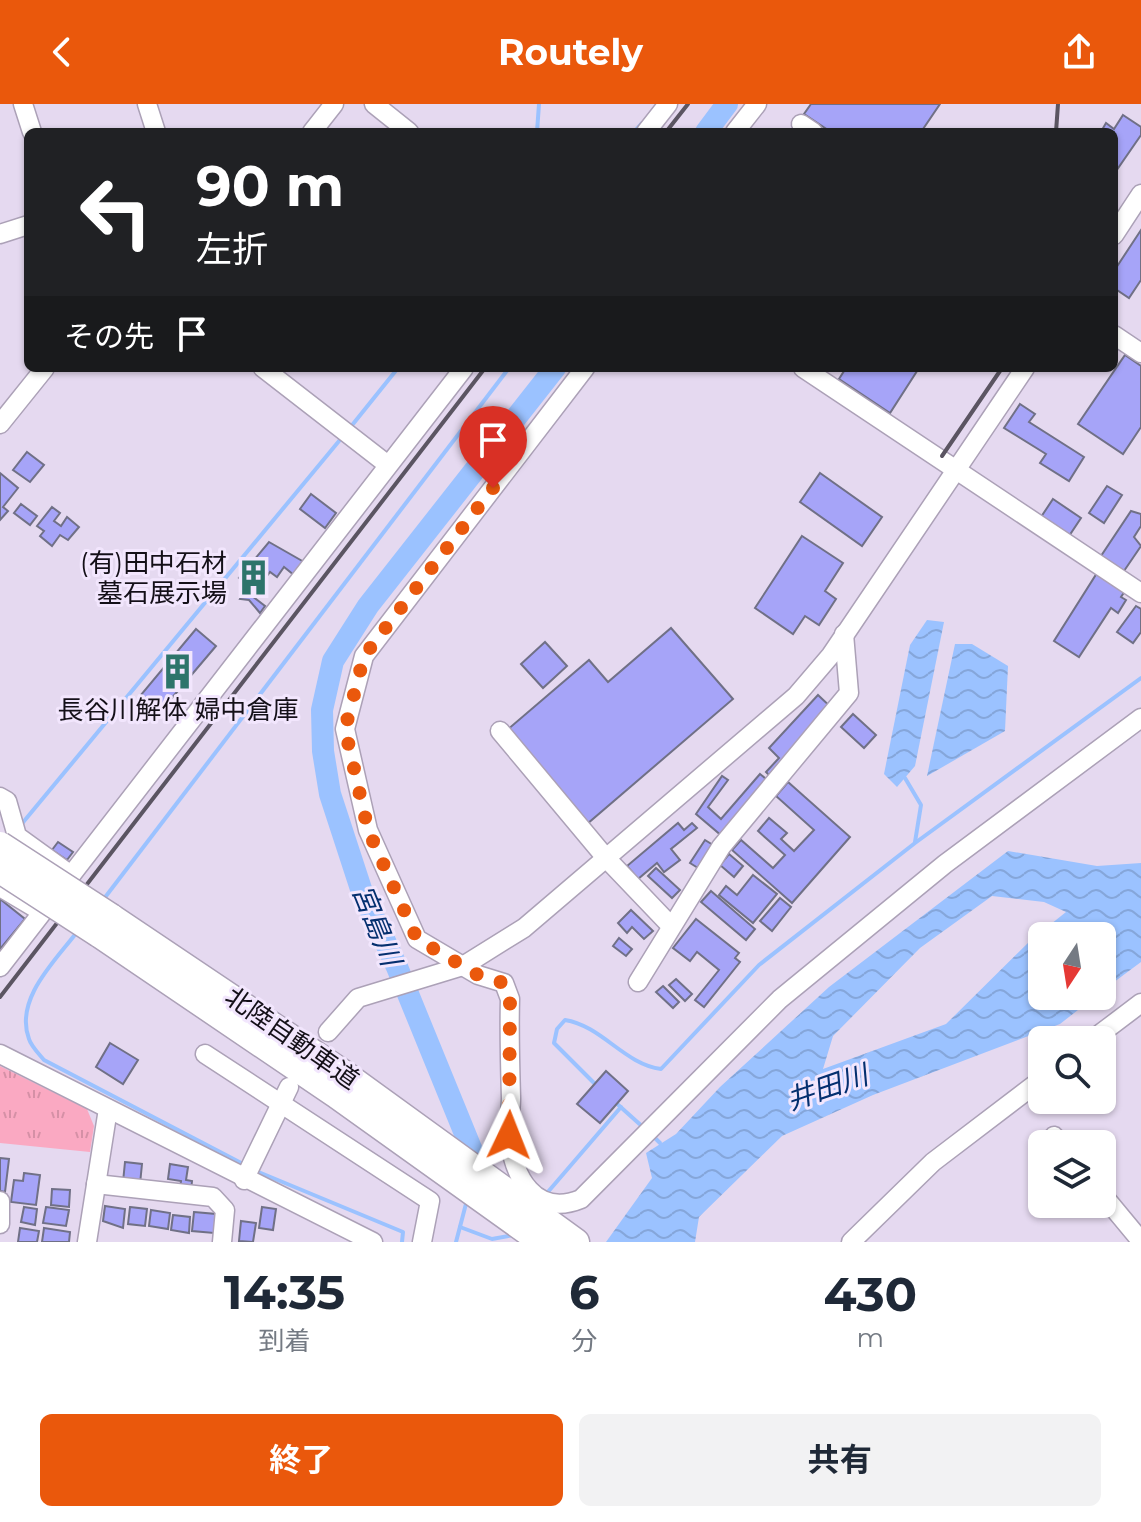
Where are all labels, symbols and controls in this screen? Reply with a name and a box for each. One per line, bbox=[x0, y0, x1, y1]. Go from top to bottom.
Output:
icon: back bbox=[40, 30, 84, 74]
text: Routely bbox=[498, 30, 643, 74]
icon: share bbox=[1057, 30, 1101, 74]
text: 90 m bbox=[196, 152, 344, 220]
icon: left bbox=[64, 160, 168, 264]
text: 左折 bbox=[196, 227, 268, 271]
icon: arrive bbox=[170, 312, 214, 356]
text: その先 bbox=[64, 318, 154, 355]
pin bbox=[459, 406, 527, 488]
icon: arrive bbox=[471, 418, 515, 462]
place label: (有)田中石材 墓石展示場 bbox=[80, 547, 227, 609]
building icon: (有)田中石材 墓石展示場 bbox=[234, 559, 272, 597]
building icon: 長谷川解体 婦中倉庫 bbox=[159, 652, 197, 690]
place label: 長谷川解体 婦中倉庫 bbox=[58, 694, 298, 726]
water label: 宮島川 bbox=[346, 880, 410, 973]
north arrow bbox=[1028, 922, 1116, 1010]
map controls bbox=[1028, 922, 1116, 1218]
street label: 北陸自動車道 bbox=[219, 980, 365, 1096]
button: search bbox=[1028, 1026, 1116, 1114]
water label: 井田川 bbox=[782, 1056, 875, 1117]
position arrow bbox=[467, 1093, 551, 1177]
button: layers bbox=[1028, 1130, 1116, 1218]
text: 14:35 bbox=[224, 1263, 345, 1321]
text: 6 bbox=[569, 1263, 600, 1321]
text: 430 bbox=[823, 1265, 917, 1323]
text: m bbox=[856, 1322, 884, 1354]
text: 到着 bbox=[258, 1325, 311, 1357]
text: 分 bbox=[571, 1325, 597, 1357]
button: 終了 bbox=[40, 1414, 563, 1506]
button: 共有 bbox=[579, 1414, 1101, 1506]

